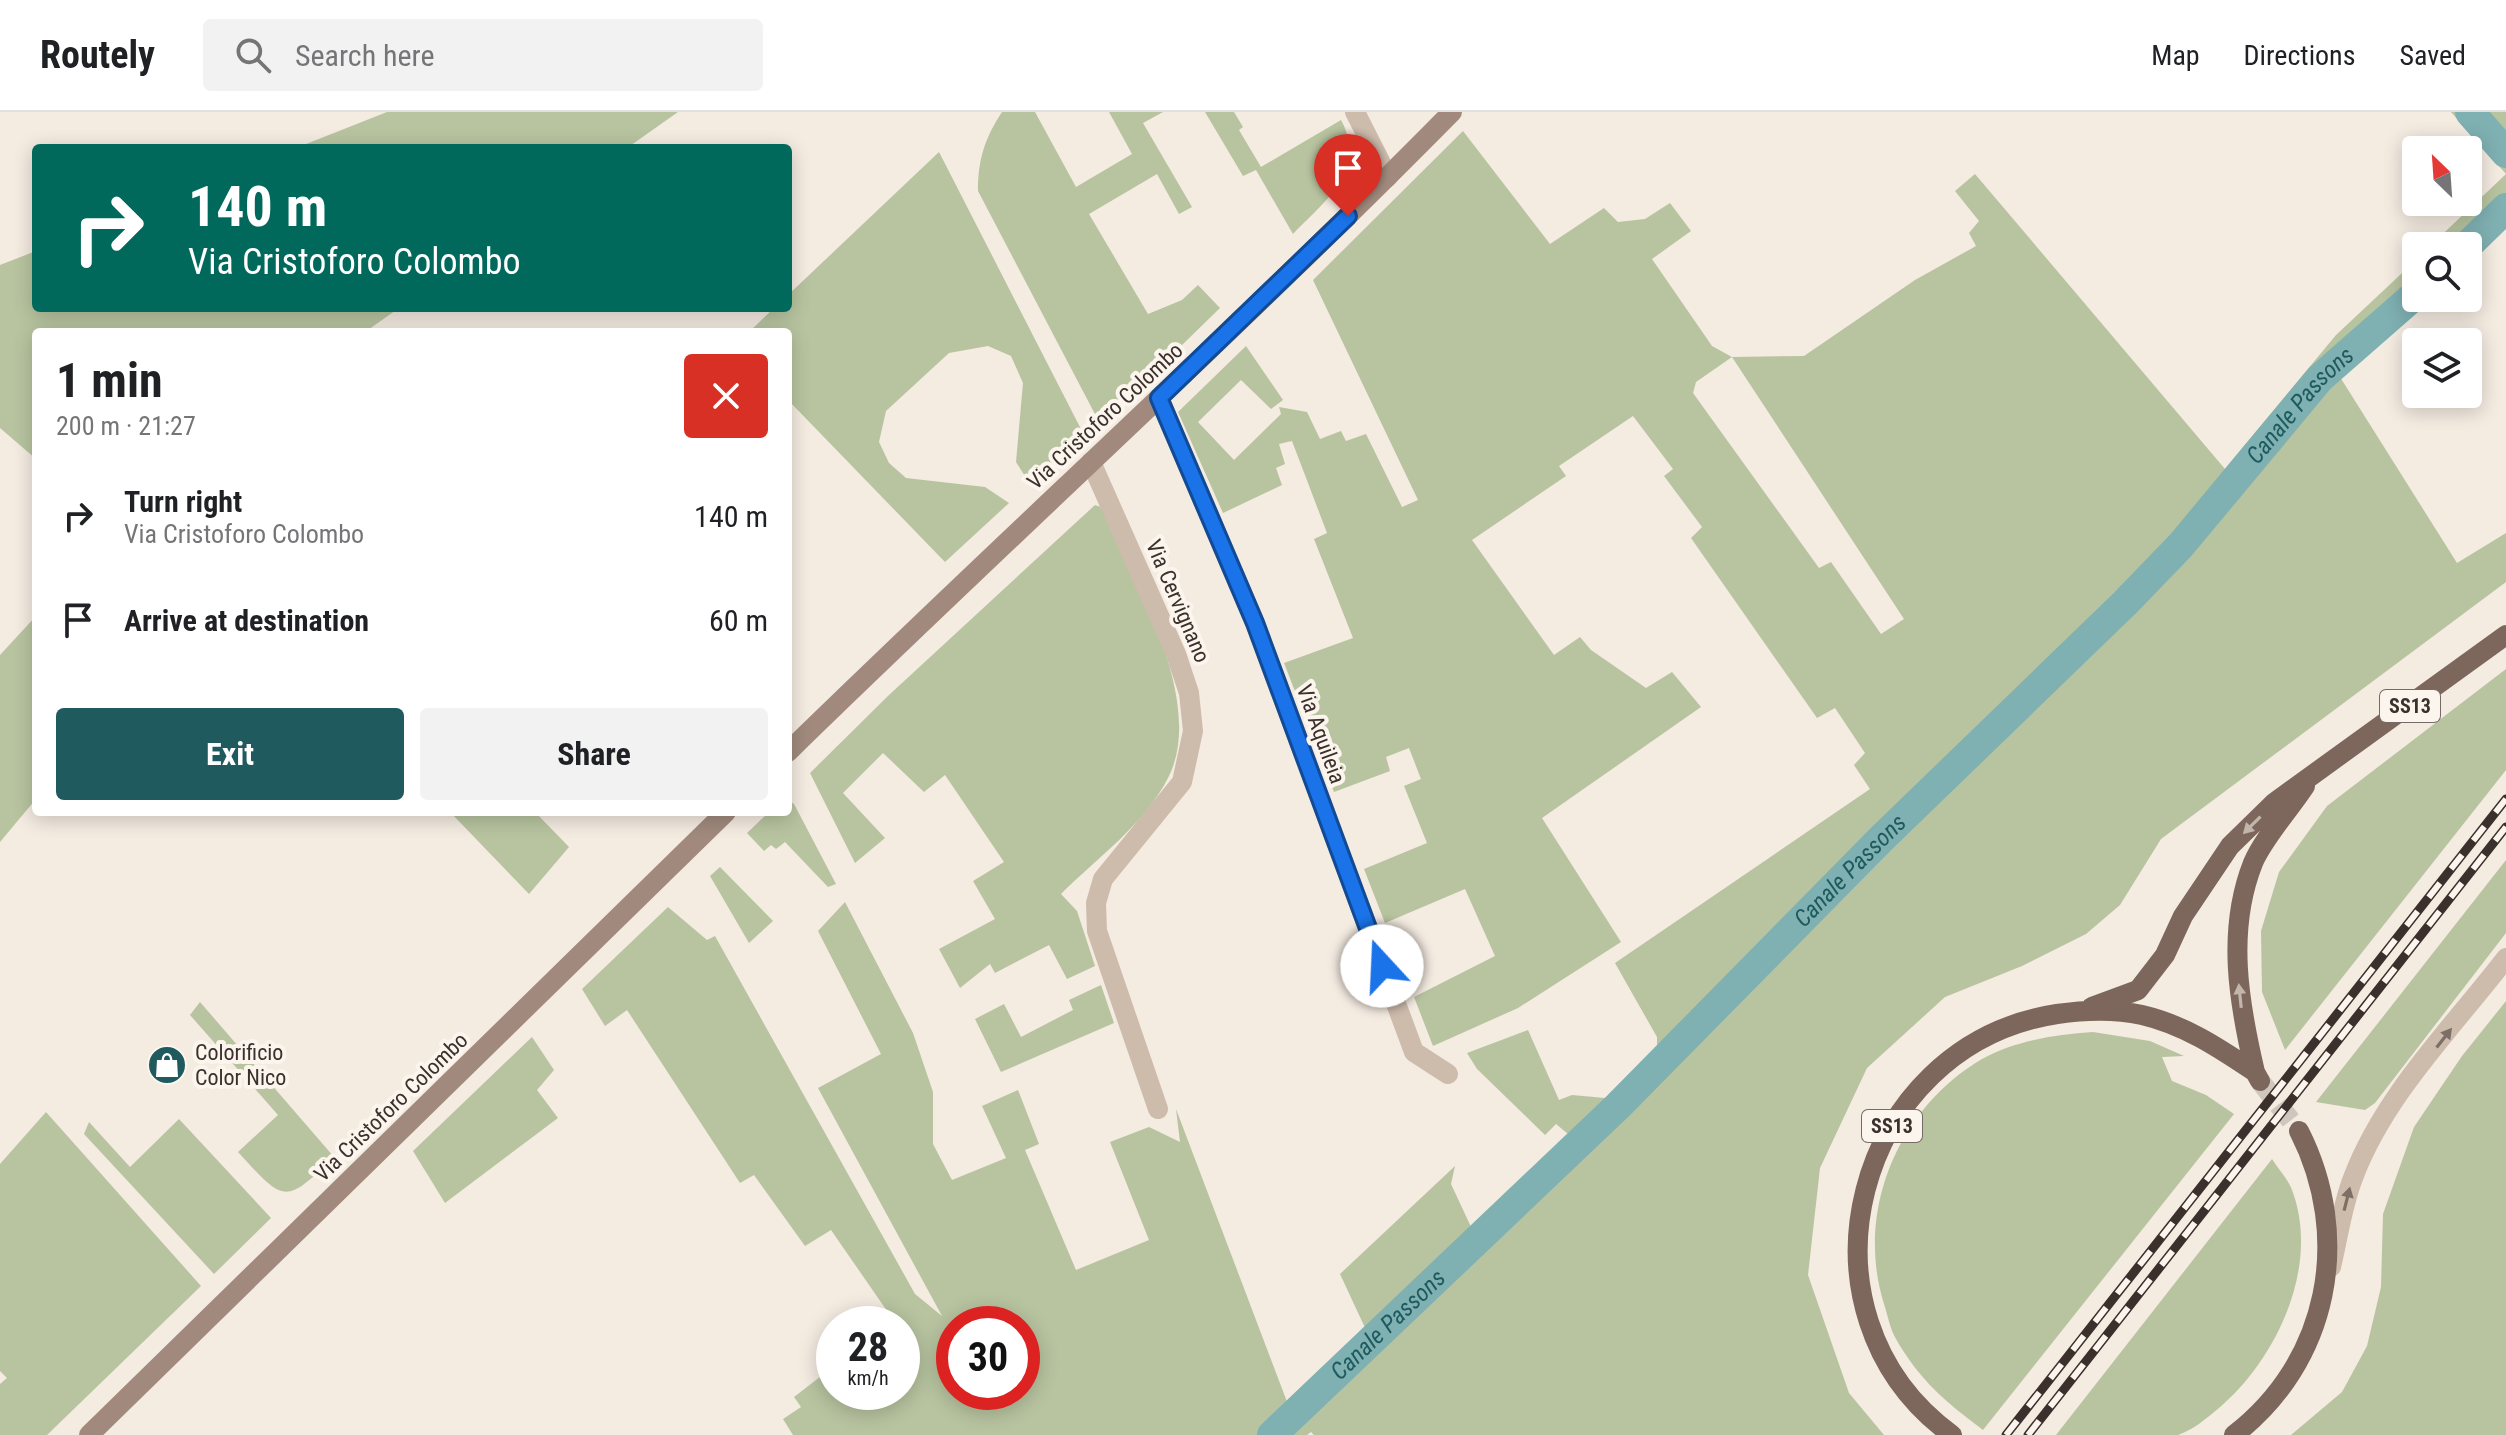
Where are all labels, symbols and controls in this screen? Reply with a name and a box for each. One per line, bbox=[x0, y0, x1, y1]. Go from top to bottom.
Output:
search box bbox=[203, 19, 763, 91]
text: Routely bbox=[40, 33, 155, 77]
icon: search bbox=[231, 33, 275, 77]
text: Search here bbox=[295, 38, 435, 73]
text: Map bbox=[2151, 39, 2200, 72]
text: Directions bbox=[2244, 39, 2355, 72]
text: Saved bbox=[2399, 39, 2466, 72]
pin bbox=[1314, 134, 1382, 216]
north arrow bbox=[2402, 136, 2482, 216]
map controls bbox=[2402, 136, 2482, 408]
icon: arrive bbox=[1326, 146, 1370, 190]
text: 140 m bbox=[188, 174, 327, 240]
icon: right bbox=[56, 176, 160, 280]
button: search bbox=[2402, 232, 2482, 312]
text: Via Cristoforo Colombo bbox=[188, 241, 521, 283]
button: layers bbox=[2402, 328, 2482, 408]
street label: Via Cristoforo Colombo bbox=[1022, 338, 1188, 494]
water label: Canale Passons bbox=[2241, 341, 2359, 469]
text: 1 min bbox=[56, 352, 163, 409]
button: close bbox=[684, 354, 768, 438]
text: 200 m · 21:27 bbox=[56, 411, 196, 441]
text: Turn right bbox=[124, 484, 242, 519]
icon: right bbox=[56, 494, 100, 538]
text: 140 m bbox=[694, 499, 768, 534]
text: Via Cristoforo Colombo bbox=[124, 519, 364, 549]
street label: Via Cervignano bbox=[1141, 536, 1215, 666]
icon: arrive bbox=[56, 598, 100, 642]
text: Arrive at destination bbox=[124, 603, 369, 638]
text: 60 m bbox=[709, 603, 768, 638]
street label: Via Aquileia bbox=[1292, 681, 1350, 787]
road number: SS13 bbox=[2380, 690, 2440, 722]
button: Exit bbox=[56, 708, 404, 800]
button: Share bbox=[420, 708, 768, 800]
water label: Canale Passons bbox=[1788, 808, 1912, 933]
one-way arrow bbox=[2243, 815, 2261, 834]
position arrow bbox=[1340, 924, 1424, 1008]
one-way arrow bbox=[2234, 983, 2247, 1008]
street label: Via Cristoforo Colombo bbox=[309, 1027, 473, 1187]
one-way arrow bbox=[2435, 1028, 2452, 1048]
place label: Colorificio Color Nico bbox=[195, 1040, 286, 1090]
shop icon: Colorificio Color Nico bbox=[146, 1044, 188, 1086]
road number: SS13 bbox=[1862, 1110, 1922, 1142]
one-way arrow bbox=[2342, 1186, 2354, 1211]
water label: Canale Passons bbox=[1325, 1264, 1451, 1386]
speed limit sign: 30 bbox=[936, 1306, 1040, 1410]
text: 28 bbox=[848, 1324, 888, 1371]
text: km/h bbox=[847, 1366, 889, 1390]

